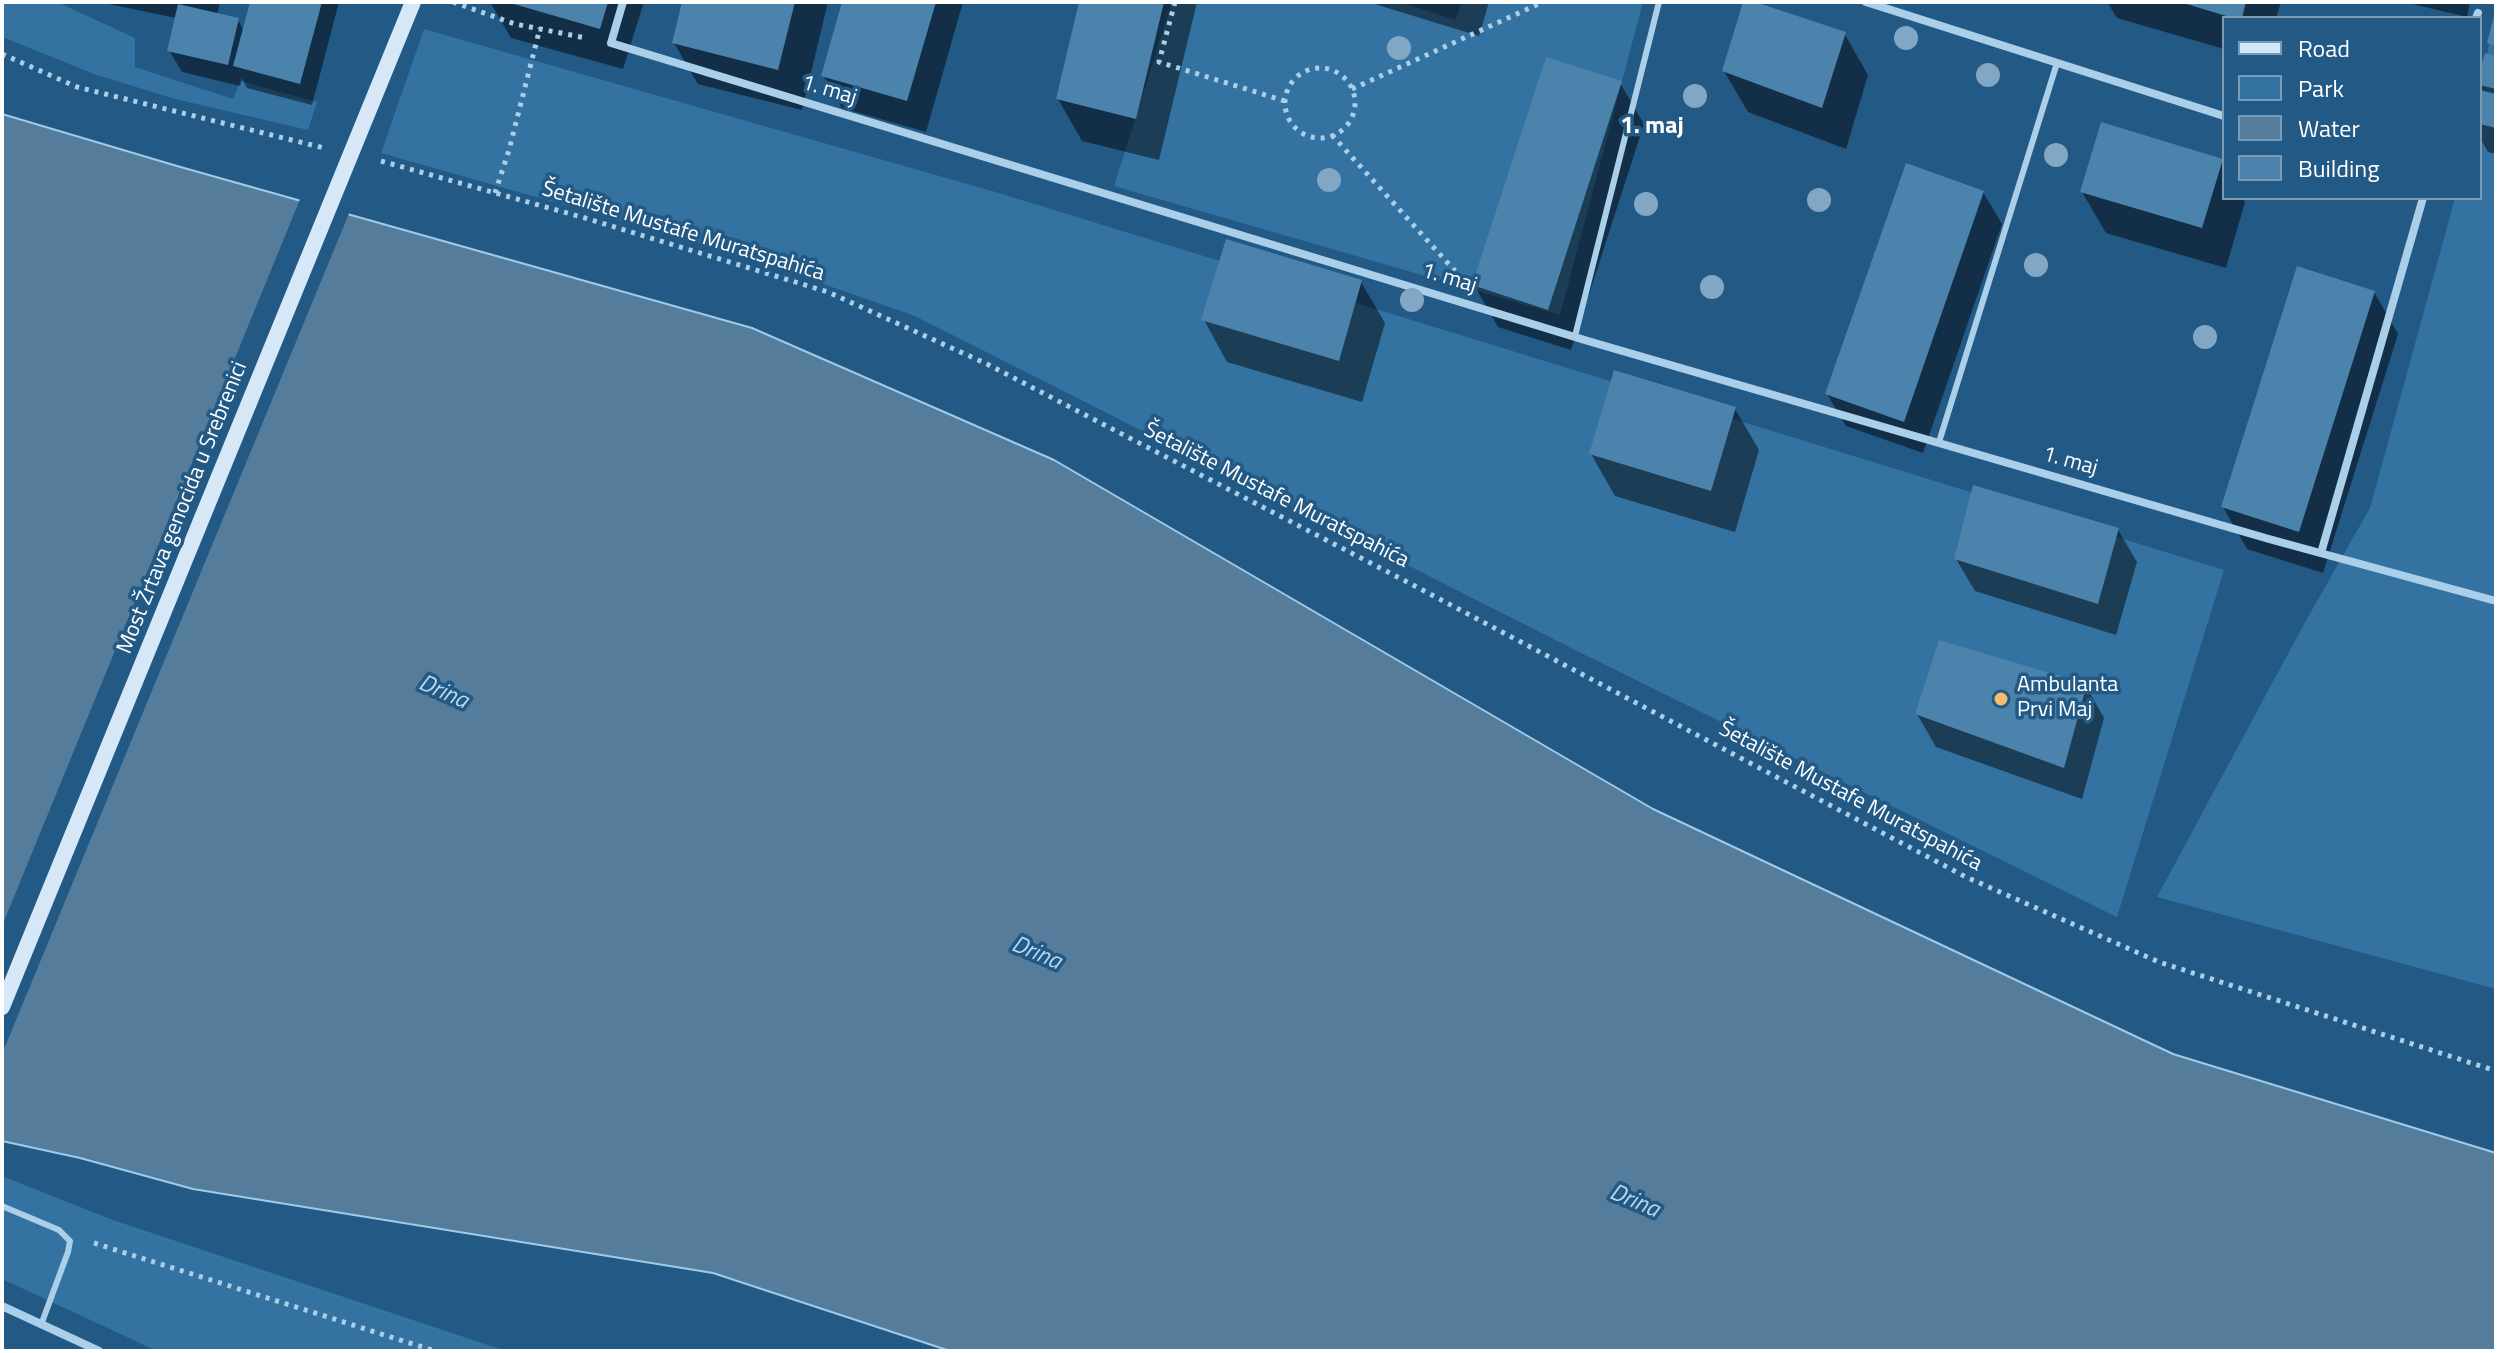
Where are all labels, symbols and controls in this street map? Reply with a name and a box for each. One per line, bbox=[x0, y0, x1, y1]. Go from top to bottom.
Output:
legend bbox=[2222, 16, 2482, 200]
text: Road bbox=[2298, 30, 2350, 66]
street label: 1. maj bbox=[798, 70, 860, 112]
text: Park bbox=[2298, 70, 2344, 106]
text: Water bbox=[2298, 110, 2360, 146]
district label: 1. maj bbox=[1620, 113, 1684, 141]
text: Building bbox=[2298, 150, 2380, 186]
street label: Šetalište Mustafe Muratspahića bbox=[538, 176, 828, 288]
street label: 1. maj bbox=[1418, 258, 1480, 300]
street label: Most Žrtava genocida u Srebrenici bbox=[112, 358, 254, 658]
street label: Šetalište Mustafe Muratspahića bbox=[1139, 417, 1413, 575]
street label: 1. maj bbox=[2039, 442, 2101, 482]
water label: Drina bbox=[414, 669, 472, 717]
place label: Ambulanta Prvi Maj bbox=[2017, 673, 2118, 724]
marker: Ambulanta Prvi Maj bbox=[1992, 690, 2010, 708]
street label: Šetalište Mustafe Muratspahića bbox=[1714, 716, 1986, 878]
water label: Drina bbox=[1007, 931, 1065, 977]
water label: Drina bbox=[1605, 1179, 1663, 1225]

